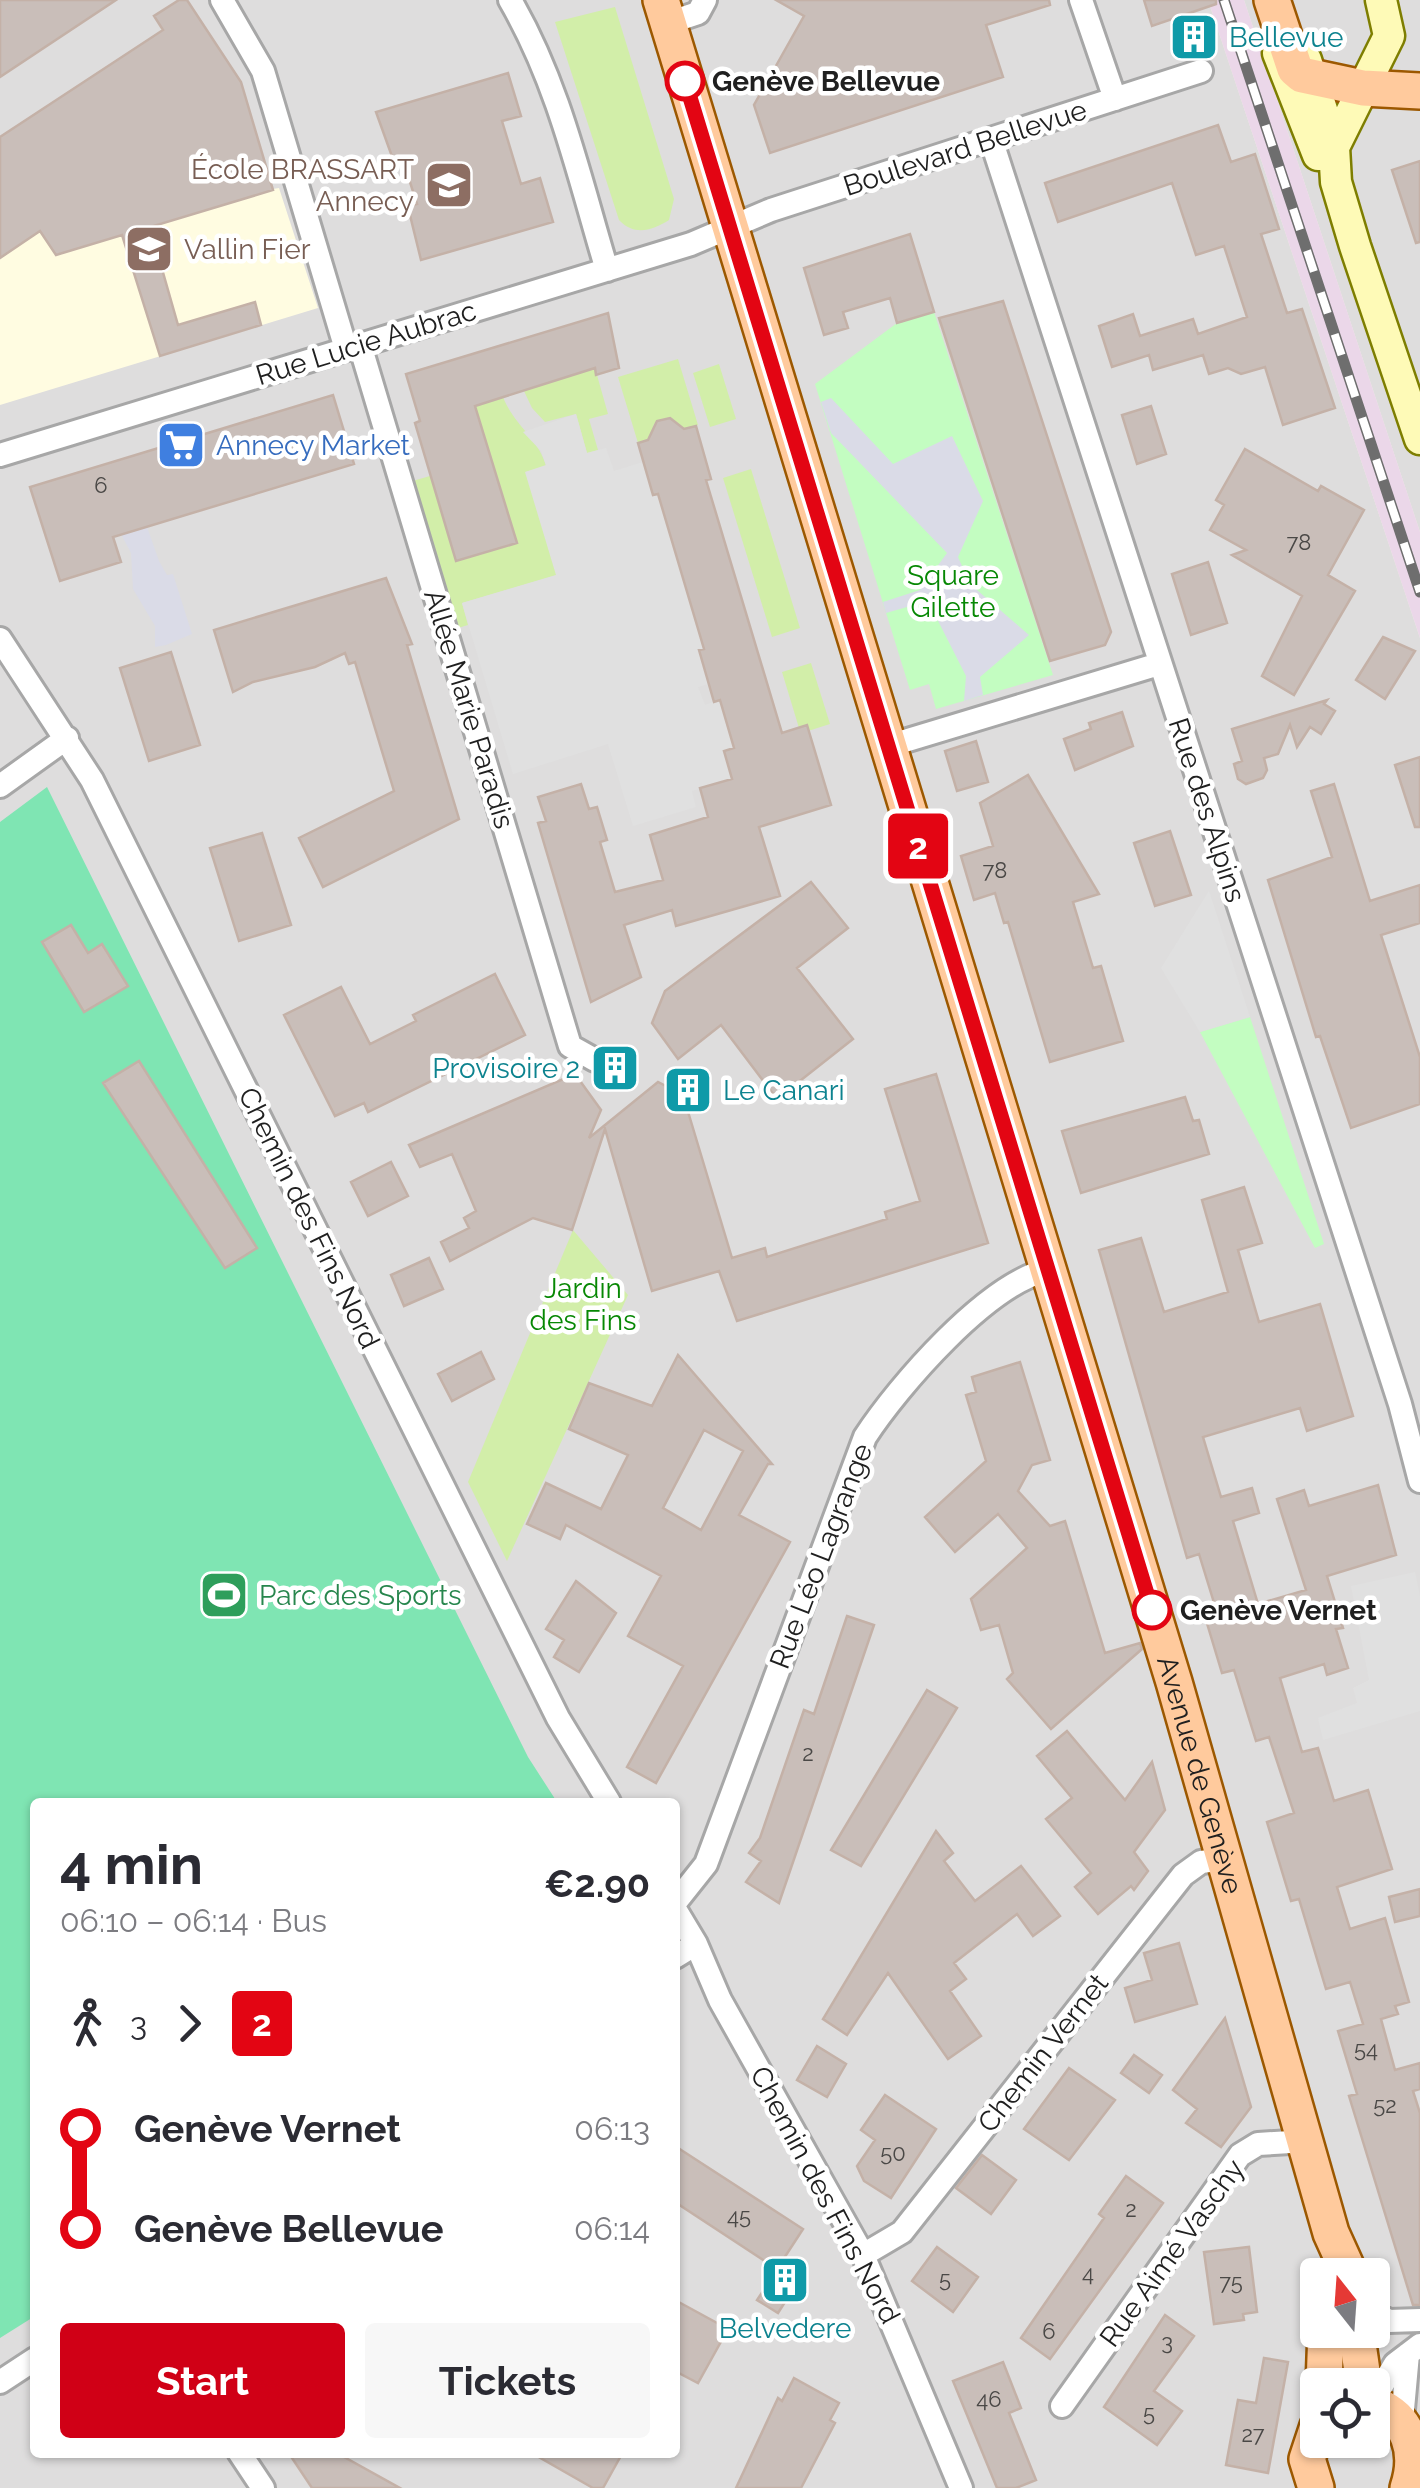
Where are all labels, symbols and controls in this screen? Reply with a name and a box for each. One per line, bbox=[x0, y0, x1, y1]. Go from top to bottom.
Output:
building icon: Bellevue bbox=[1168, 11, 1220, 63]
place label: Bellevue bbox=[1229, 21, 1343, 54]
marker: Genève Bellevue bbox=[666, 62, 704, 100]
place label: Genève Bellevue bbox=[712, 65, 940, 98]
street label: Boulevard Bellevue bbox=[839, 93, 1091, 203]
place label: École BRASSART Annecy bbox=[191, 153, 414, 218]
school or university icon: École BRASSART Annecy bbox=[423, 159, 475, 211]
school or university icon: Vallin Fier bbox=[123, 223, 175, 275]
place label: Vallin Fier bbox=[184, 233, 311, 266]
street label: Rue Lucie Aubrac bbox=[252, 294, 480, 392]
supermarket icon: Annecy Market bbox=[155, 419, 207, 471]
place label: Annecy Market bbox=[216, 429, 411, 462]
house number: 6 bbox=[94, 472, 108, 498]
house number: 78 bbox=[1287, 529, 1311, 555]
park label: Square Gilette bbox=[907, 559, 999, 624]
street label: Allée Marie Paradis bbox=[417, 586, 521, 832]
street label: Rue des Alpins bbox=[1162, 714, 1252, 906]
line badge: 2 bbox=[886, 814, 950, 878]
text: 2 bbox=[908, 826, 928, 867]
house number: 78 bbox=[983, 857, 1007, 883]
building icon: Provisoire 2 bbox=[589, 1042, 641, 1094]
place label: Provisoire 2 bbox=[432, 1052, 580, 1085]
building icon: Le Canari bbox=[662, 1064, 714, 1116]
place label: Le Canari bbox=[723, 1074, 845, 1107]
street label: Chemin des Fins Nord bbox=[231, 1082, 387, 1354]
park label: Jardin des Fins bbox=[530, 1272, 636, 1337]
street label: Rue Léo Lagrange bbox=[763, 1439, 879, 1673]
sports icon: Parc des Sports bbox=[198, 1569, 250, 1621]
place label: Parc des Sports bbox=[259, 1579, 462, 1612]
marker: Genève Vernet bbox=[1133, 1591, 1171, 1629]
place label: Genève Vernet bbox=[1180, 1594, 1377, 1627]
street label: Avenue de Genève bbox=[1150, 1652, 1250, 1898]
house number: 2 bbox=[802, 1740, 814, 1766]
text: 4 min bbox=[60, 1832, 203, 1897]
text: €2.90 bbox=[544, 1861, 650, 1906]
text: 06:10 – 06:14 · Bus bbox=[60, 1902, 327, 1939]
street label: Chemin Vernet bbox=[971, 1967, 1115, 2139]
icon: walk bbox=[60, 1996, 115, 2051]
icon: forward bbox=[162, 1996, 217, 2051]
text: 2 bbox=[252, 2003, 272, 2044]
text: 3 bbox=[130, 2005, 147, 2042]
house number: 54 bbox=[1354, 2036, 1378, 2062]
street label: Chemin des Fins Nord bbox=[743, 2061, 907, 2329]
house number: 52 bbox=[1373, 2092, 1397, 2118]
text: Genève Vernet bbox=[134, 2106, 401, 2151]
text: 06:13 bbox=[574, 2110, 650, 2147]
house number: 50 bbox=[880, 2140, 906, 2166]
street label: Rue Aimé Vaschy bbox=[1093, 2153, 1251, 2353]
house number: 2 bbox=[1125, 2196, 1137, 2222]
house number: 45 bbox=[727, 2203, 751, 2229]
text: Genève Bellevue bbox=[134, 2206, 444, 2251]
text: 06:14 bbox=[574, 2210, 650, 2247]
building icon: Belvedere bbox=[759, 2254, 811, 2306]
north arrow bbox=[1300, 2258, 1390, 2348]
map controls bbox=[1300, 2258, 1390, 2458]
house number: 4 bbox=[1082, 2260, 1094, 2286]
house number: 5 bbox=[939, 2266, 951, 2292]
house number: 75 bbox=[1219, 2269, 1243, 2295]
place label: Belvedere bbox=[719, 2312, 851, 2345]
house number: 6 bbox=[1042, 2318, 1056, 2344]
button: Start bbox=[60, 2323, 345, 2438]
button: Tickets bbox=[365, 2323, 650, 2438]
house number: 3 bbox=[1161, 2329, 1173, 2355]
button: locate bbox=[1300, 2368, 1390, 2458]
house number: 46 bbox=[976, 2386, 1002, 2412]
house number: 5 bbox=[1143, 2400, 1155, 2426]
house number: 27 bbox=[1241, 2421, 1265, 2447]

